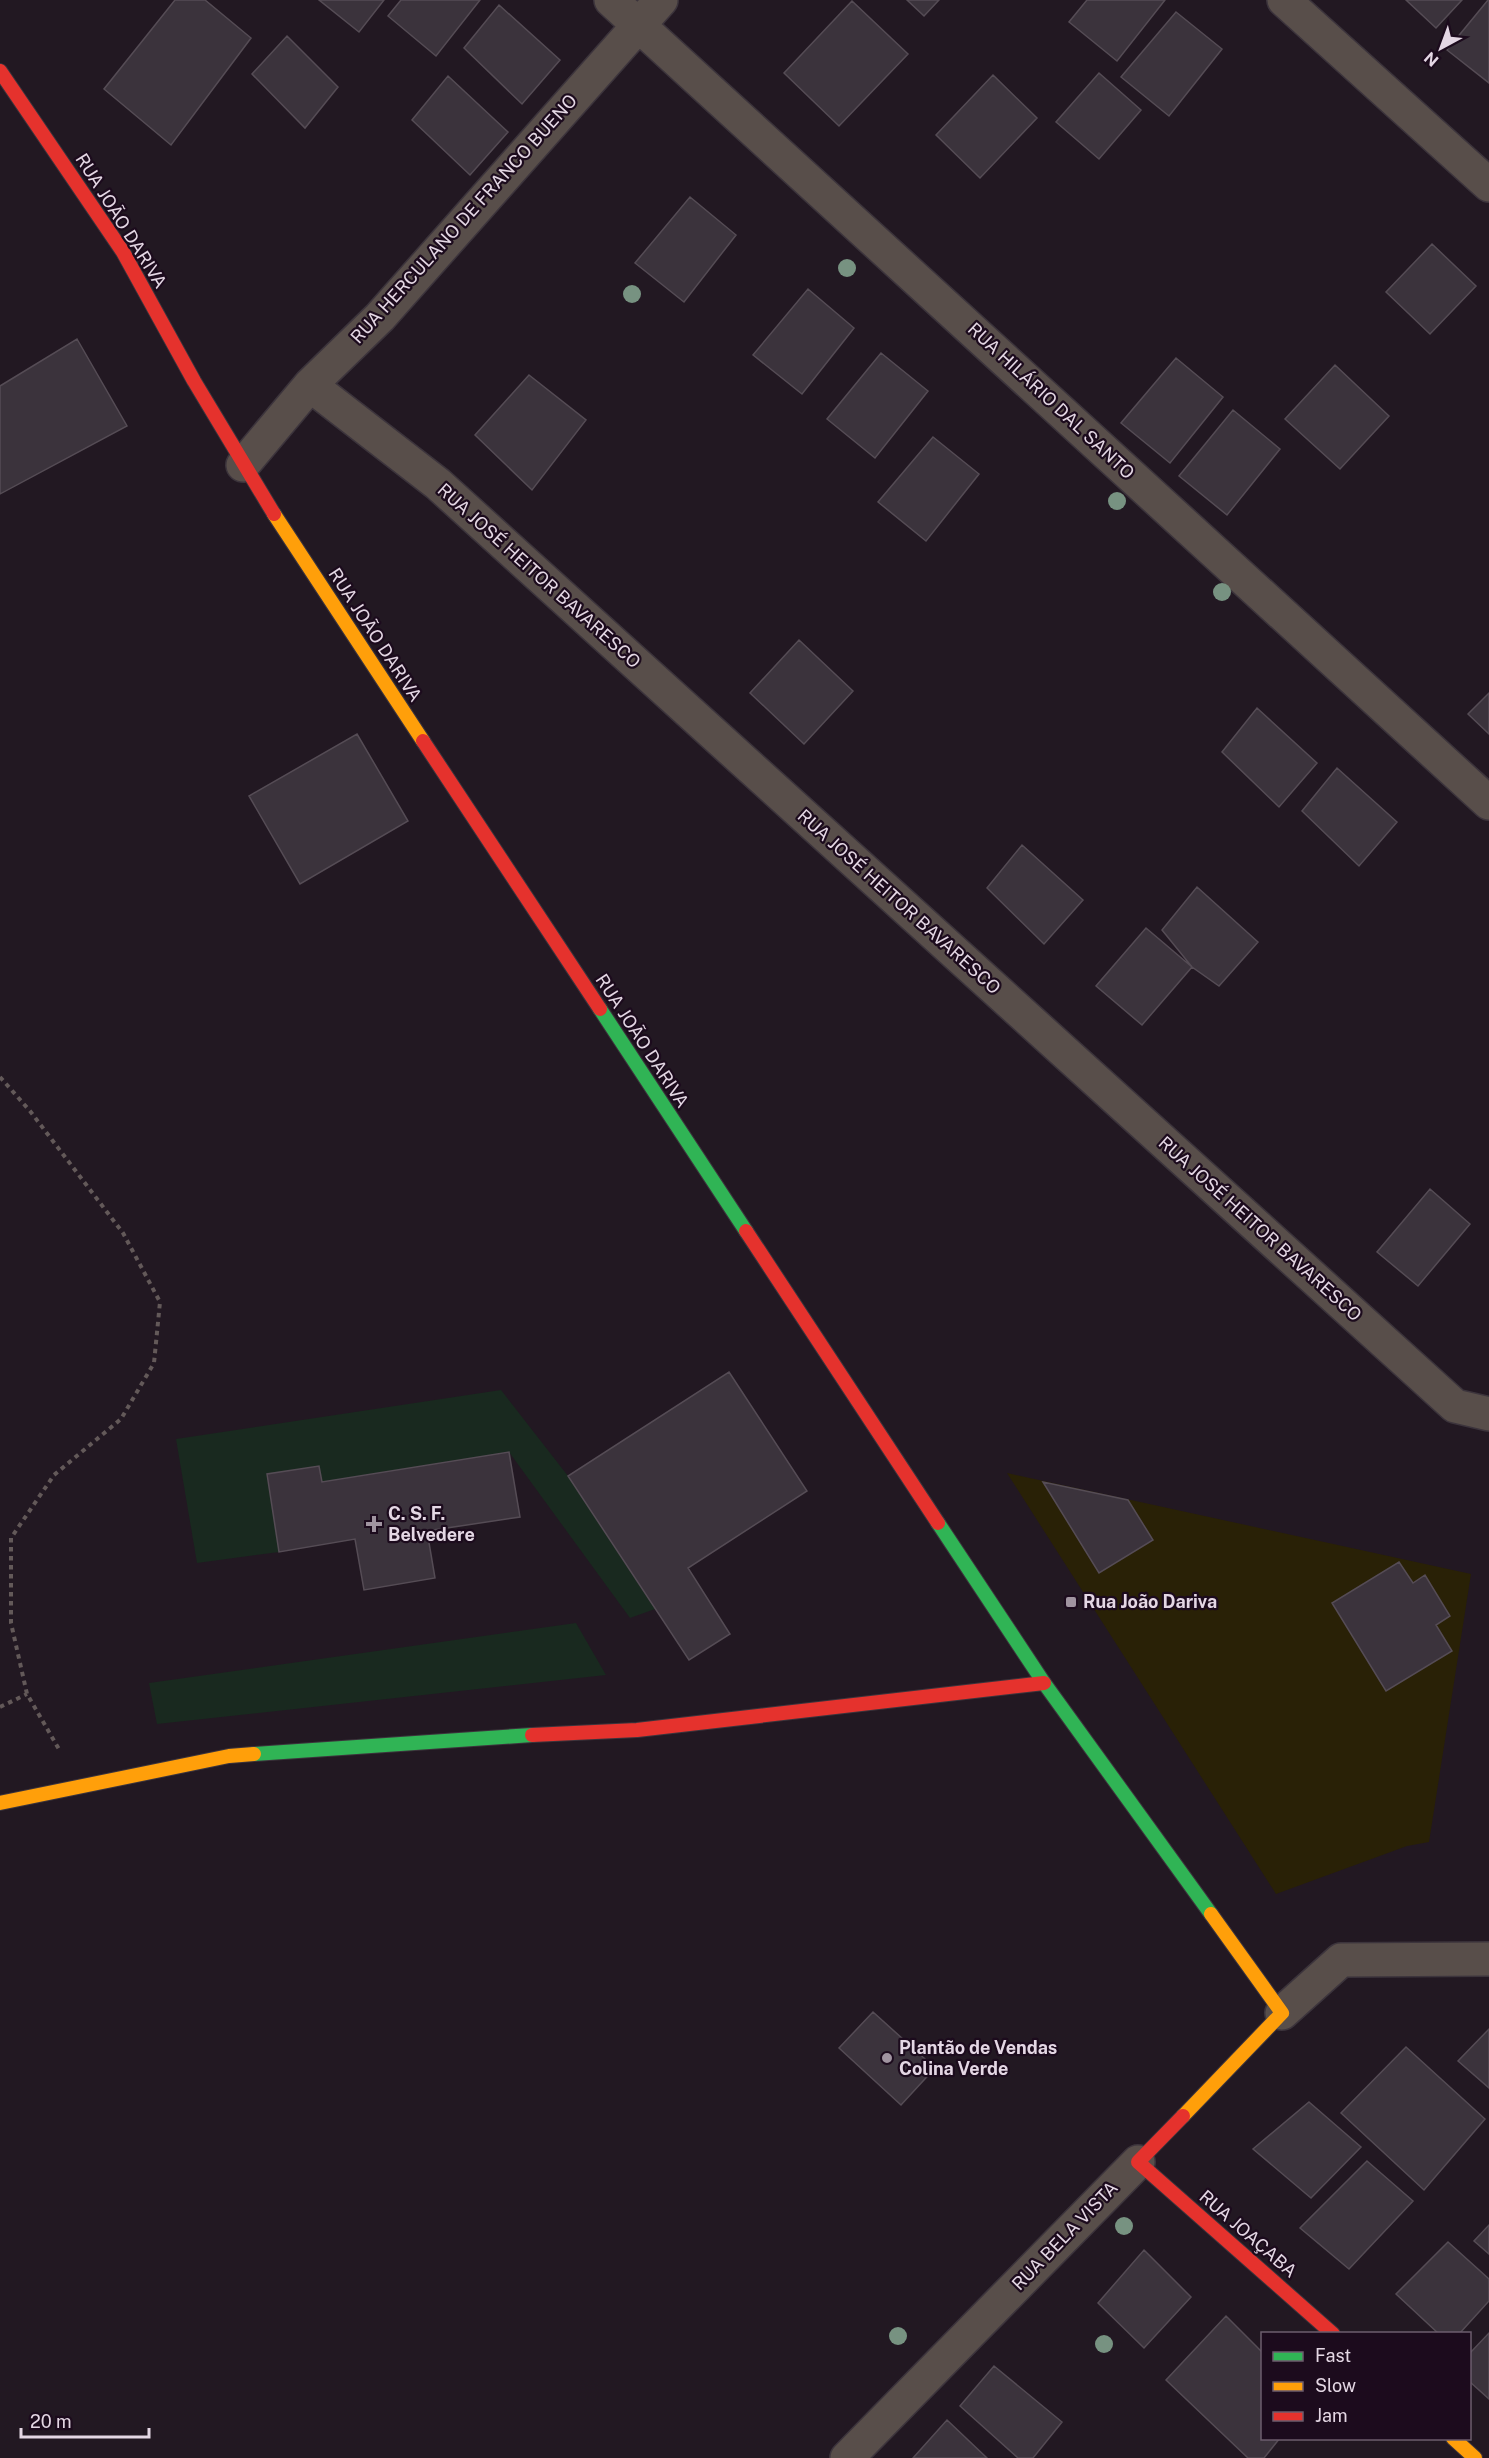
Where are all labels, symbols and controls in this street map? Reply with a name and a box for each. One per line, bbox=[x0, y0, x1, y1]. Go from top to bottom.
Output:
north arrow bbox=[1411, 18, 1471, 78]
text: N bbox=[1421, 48, 1442, 70]
street label: RUA HERCULANO DE FRANCO BUENO bbox=[346, 90, 581, 347]
street label: RUA JOÃO DARIVA bbox=[71, 149, 172, 292]
street label: RUA HILÁRIO DAL SANTO bbox=[964, 317, 1139, 483]
street label: RUA JOSÉ HEITOR BAVARESCO bbox=[434, 478, 646, 672]
street label: RUA JOÃO DARIVA bbox=[324, 563, 427, 706]
street label: RUA JOSÉ HEITOR BAVARESCO bbox=[794, 804, 1006, 998]
street label: RUA JOÃO DARIVA bbox=[591, 969, 694, 1112]
street label: RUA JOSÉ HEITOR BAVARESCO bbox=[1155, 1131, 1367, 1325]
place label: C. S. F. Belvedere bbox=[388, 1503, 475, 1545]
marker: C. S. F. Belvedere bbox=[365, 1515, 383, 1533]
place label: Rua João Dariva bbox=[1083, 1591, 1217, 1612]
marker: Rua João Dariva bbox=[1064, 1595, 1078, 1609]
place label: Plantão de Vendas Colina Verde bbox=[899, 2037, 1057, 2079]
marker: Plantão de Vendas Colina Verde bbox=[880, 2051, 894, 2065]
street label: RUA BELA VISTA bbox=[1008, 2177, 1122, 2294]
street label: RUA JOAÇABA bbox=[1195, 2186, 1302, 2282]
legend bbox=[1261, 2332, 1471, 2440]
text: Fast bbox=[1315, 2345, 1351, 2366]
text: Slow bbox=[1315, 2375, 1356, 2396]
scale bar bbox=[21, 2401, 148, 2439]
text: Jam bbox=[1315, 2405, 1348, 2426]
text: 20 m bbox=[30, 2411, 72, 2432]

